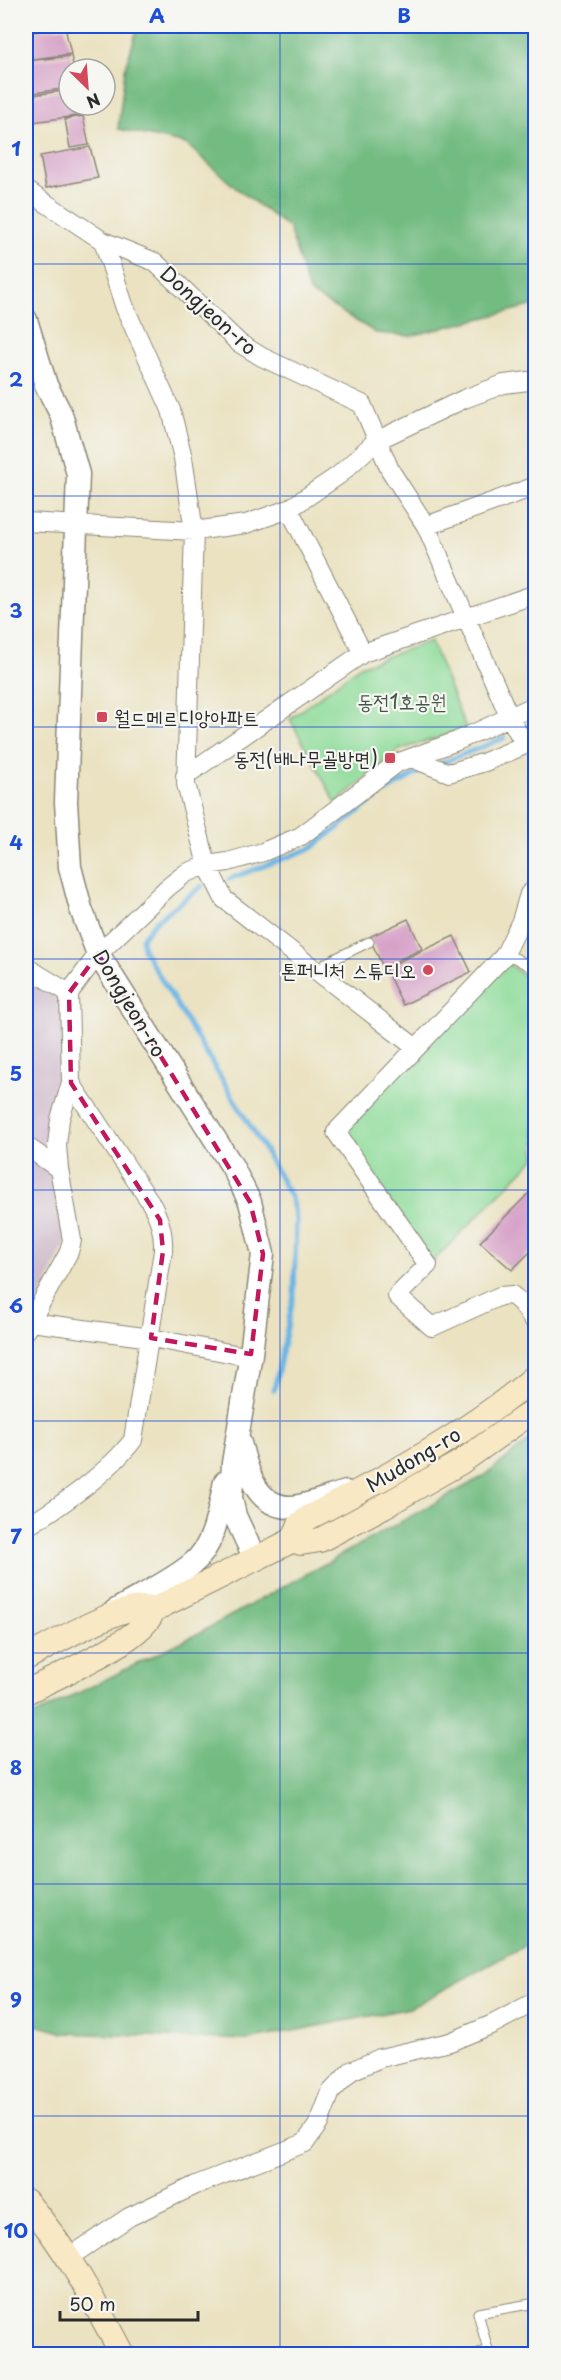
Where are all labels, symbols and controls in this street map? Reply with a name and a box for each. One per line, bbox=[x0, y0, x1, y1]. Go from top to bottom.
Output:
text: A bbox=[149, 0, 165, 30]
text: B bbox=[397, 0, 411, 30]
north arrow bbox=[57, 57, 117, 117]
text: N bbox=[83, 88, 105, 115]
text: 1 bbox=[11, 133, 21, 163]
street label: Dongjeon-ro bbox=[154, 258, 264, 362]
text: 2 bbox=[9, 364, 23, 394]
text: 3 bbox=[9, 595, 23, 625]
park label: 동전1호공원 bbox=[357, 686, 447, 716]
place label: 월드메르디앙아파트 bbox=[114, 702, 259, 732]
marker: 월드메르디앙아파트 bbox=[95, 710, 109, 724]
place label: 동전(배나무골방면) bbox=[234, 743, 378, 773]
marker: 동전(배나무골방면) bbox=[383, 751, 397, 765]
text: 4 bbox=[9, 827, 23, 857]
street label: Dongjeon-ro bbox=[86, 943, 174, 1063]
place label: 톤퍼니처 스튜디오 bbox=[281, 955, 416, 985]
marker: 톤퍼니처 스튜디오 bbox=[421, 963, 435, 977]
text: 5 bbox=[10, 1058, 22, 1088]
text: 6 bbox=[9, 1290, 23, 1320]
street label: Mudong-ro bbox=[360, 1419, 466, 1499]
text: 7 bbox=[10, 1521, 22, 1551]
text: 8 bbox=[10, 1752, 22, 1782]
text: 9 bbox=[10, 1984, 22, 2014]
text: 10 bbox=[4, 2215, 28, 2245]
scale bar bbox=[60, 2284, 198, 2322]
text: 50 m bbox=[69, 2290, 116, 2317]

